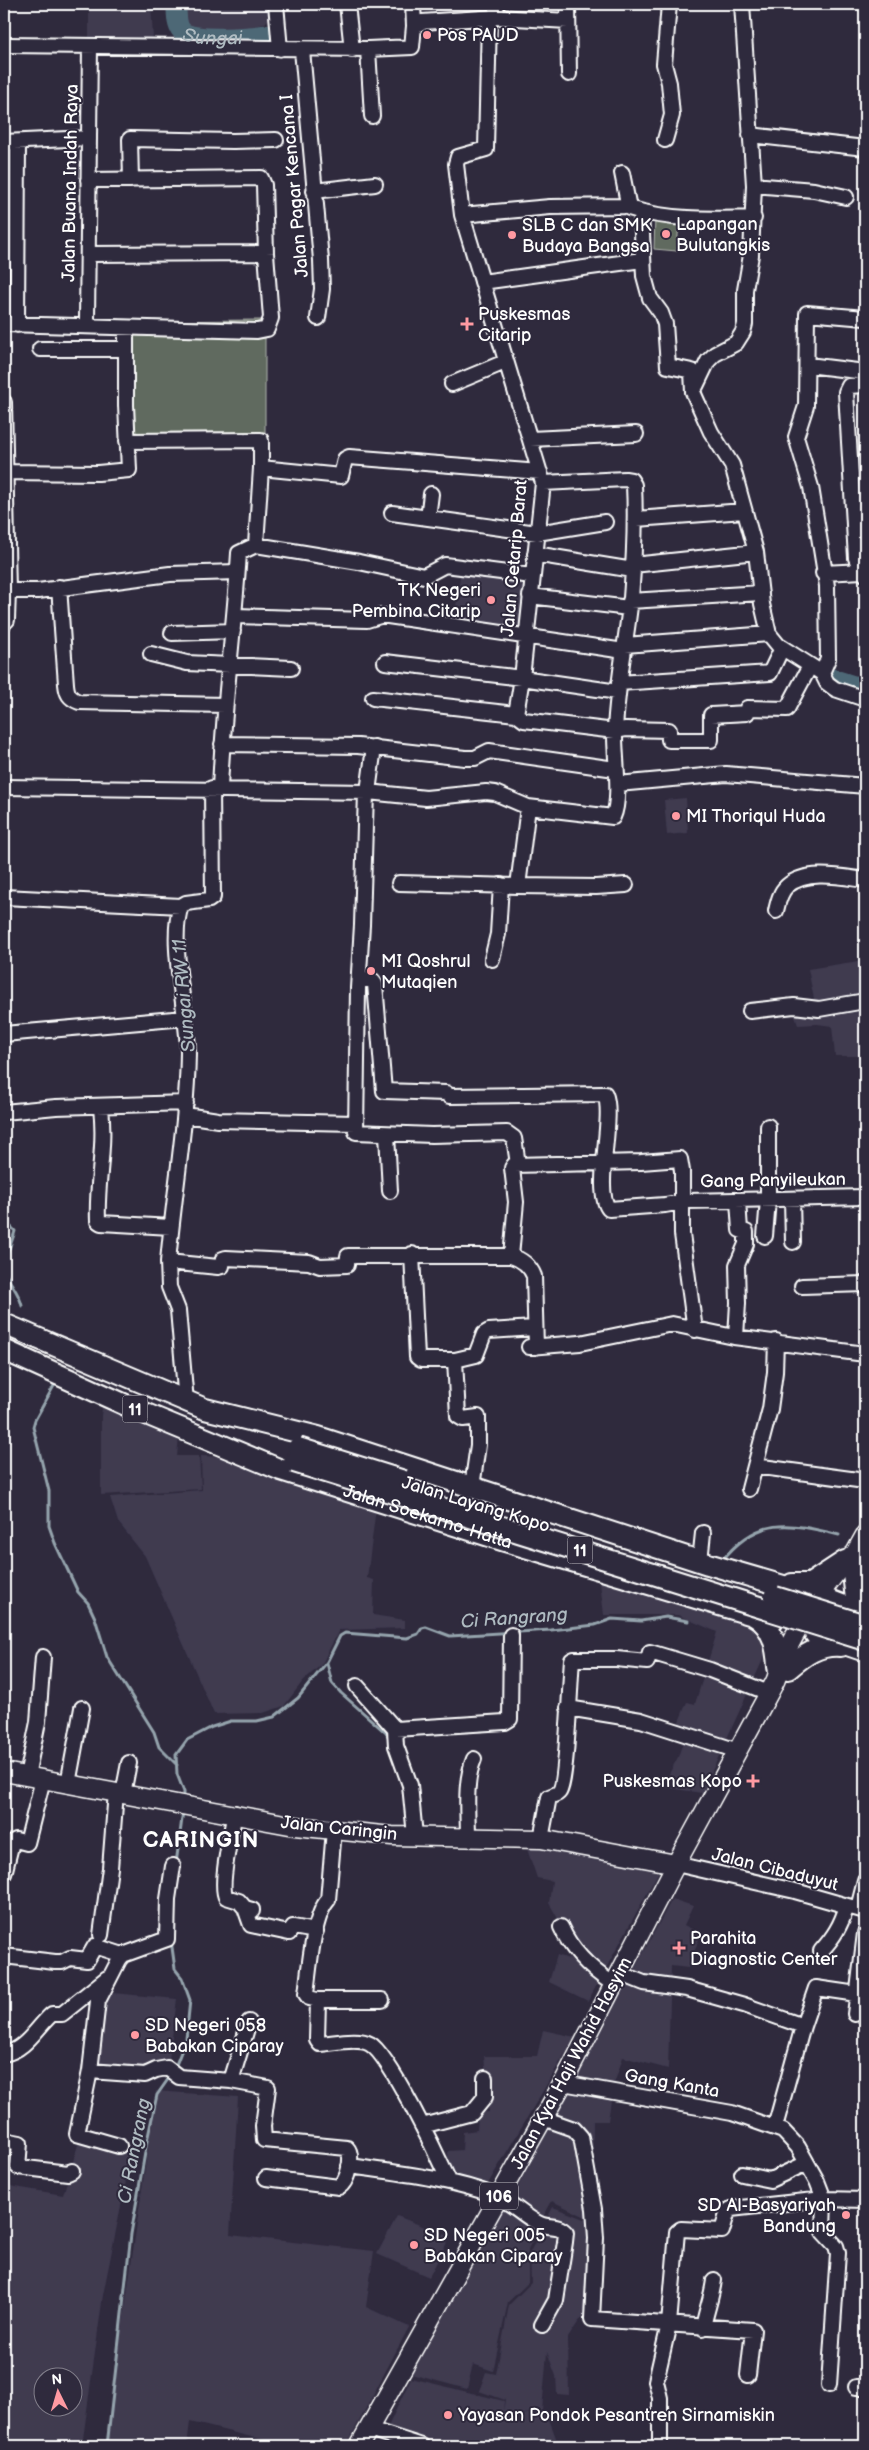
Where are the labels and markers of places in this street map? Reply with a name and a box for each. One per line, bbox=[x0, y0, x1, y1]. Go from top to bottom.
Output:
place label: Pos PAUD bbox=[437, 25, 519, 46]
marker: Pos PAUD bbox=[421, 29, 433, 41]
place label: Lapangan Bulutangkis bbox=[676, 214, 770, 256]
place label: SLB C dan SMK Budaya Bangsa bbox=[522, 215, 652, 257]
marker: Lapangan Bulutangkis bbox=[660, 228, 672, 240]
marker: SLB C dan SMK Budaya Bangsa bbox=[506, 229, 518, 241]
place label: Puskesmas Citarip bbox=[478, 304, 570, 346]
marker: Puskesmas Citarip bbox=[460, 317, 474, 331]
place label: TK Negeri Pembina Citarip bbox=[352, 580, 481, 622]
marker: TK Negeri Pembina Citarip bbox=[485, 594, 497, 606]
place label: MI Thoriqul Huda bbox=[686, 806, 826, 827]
marker: MI Thoriqul Huda bbox=[670, 810, 682, 822]
place label: MI Qoshrul Mutaqien bbox=[381, 951, 471, 993]
marker: MI Qoshrul Mutaqien bbox=[365, 965, 377, 977]
place label: Puskesmas Kopo bbox=[603, 1771, 742, 1792]
marker: Puskesmas Kopo bbox=[746, 1774, 760, 1788]
place label: Parahita Diagnostic Center bbox=[690, 1928, 838, 1970]
marker: Parahita Diagnostic Center bbox=[672, 1941, 686, 1955]
place label: SD Negeri 058 Babakan Ciparay bbox=[145, 2015, 285, 2057]
marker: SD Negeri 058 Babakan Ciparay bbox=[129, 2029, 141, 2041]
place label: SD Al-Basyariyah Bandung bbox=[698, 2195, 836, 2237]
marker: SD Al-Basyariyah Bandung bbox=[840, 2209, 852, 2221]
place label: SD Negeri 005 Babakan Ciparay bbox=[424, 2225, 564, 2267]
marker: SD Negeri 005 Babakan Ciparay bbox=[408, 2239, 420, 2251]
place label: Yayasan Pondok Pesantren Sirnamiskin bbox=[457, 2405, 775, 2426]
marker: Yayasan Pondok Pesantren Sirnamiskin bbox=[442, 2409, 454, 2421]

